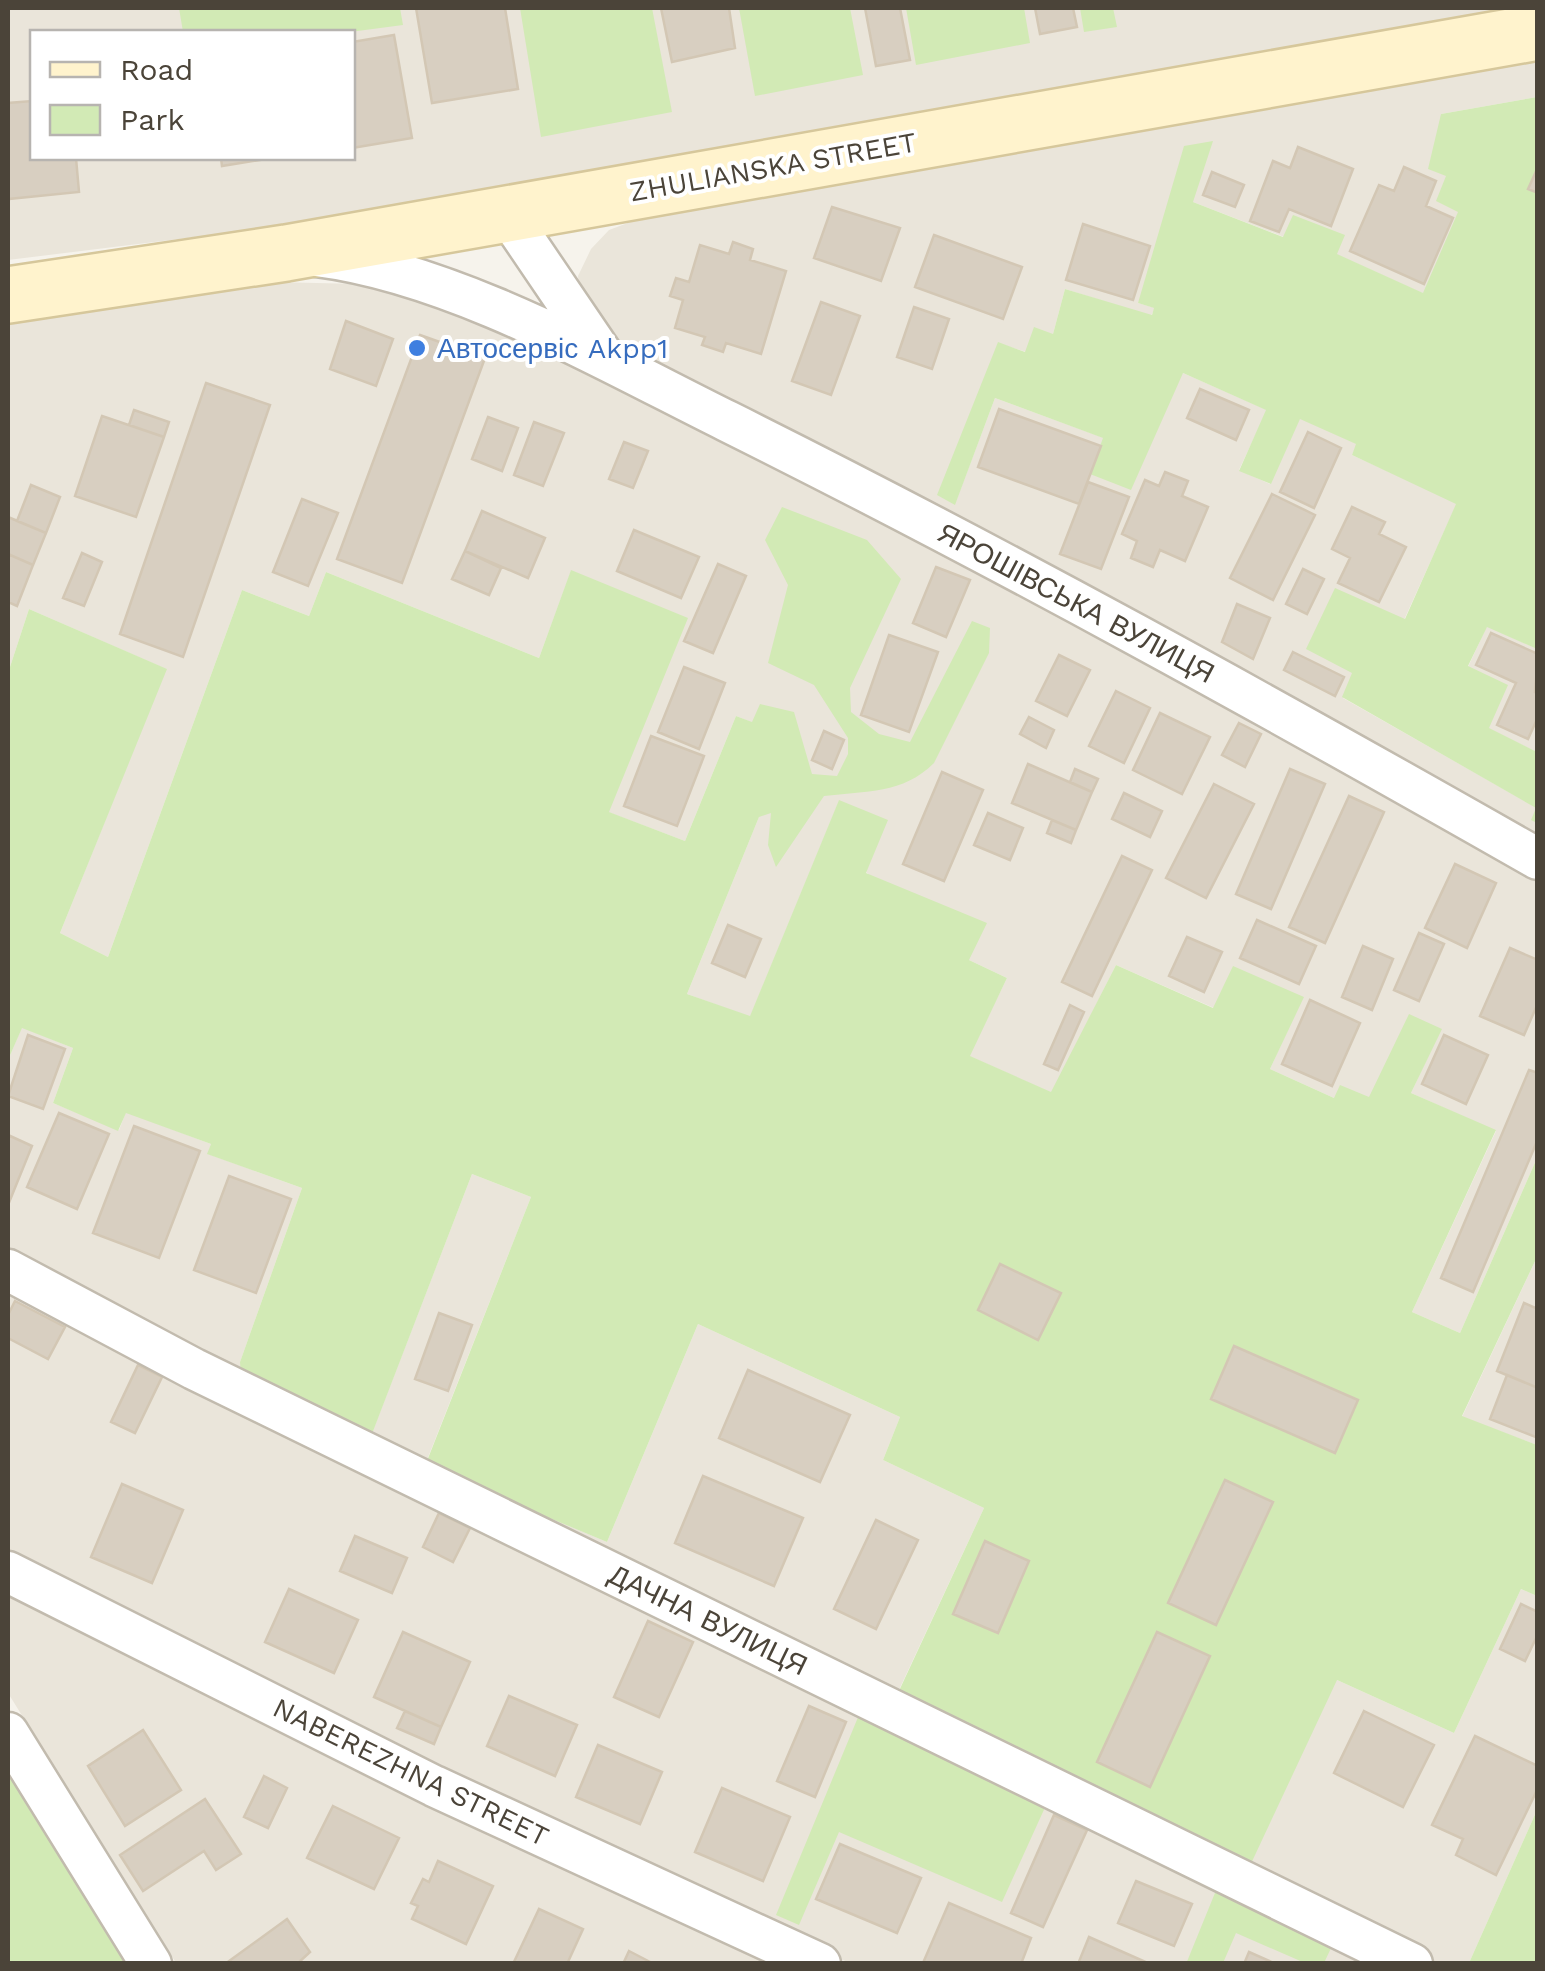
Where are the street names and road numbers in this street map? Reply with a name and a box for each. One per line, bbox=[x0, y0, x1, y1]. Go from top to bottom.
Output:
street label: ZHULIANSKA STREET bbox=[627, 126, 919, 208]
street label: ЯРОШІВСЬКА ВУЛИЦЯ bbox=[932, 516, 1220, 690]
street label: ДАЧНА ВУЛИЦЯ bbox=[603, 1558, 813, 1682]
street label: NABEREZHNA STREET bbox=[268, 1691, 554, 1853]

